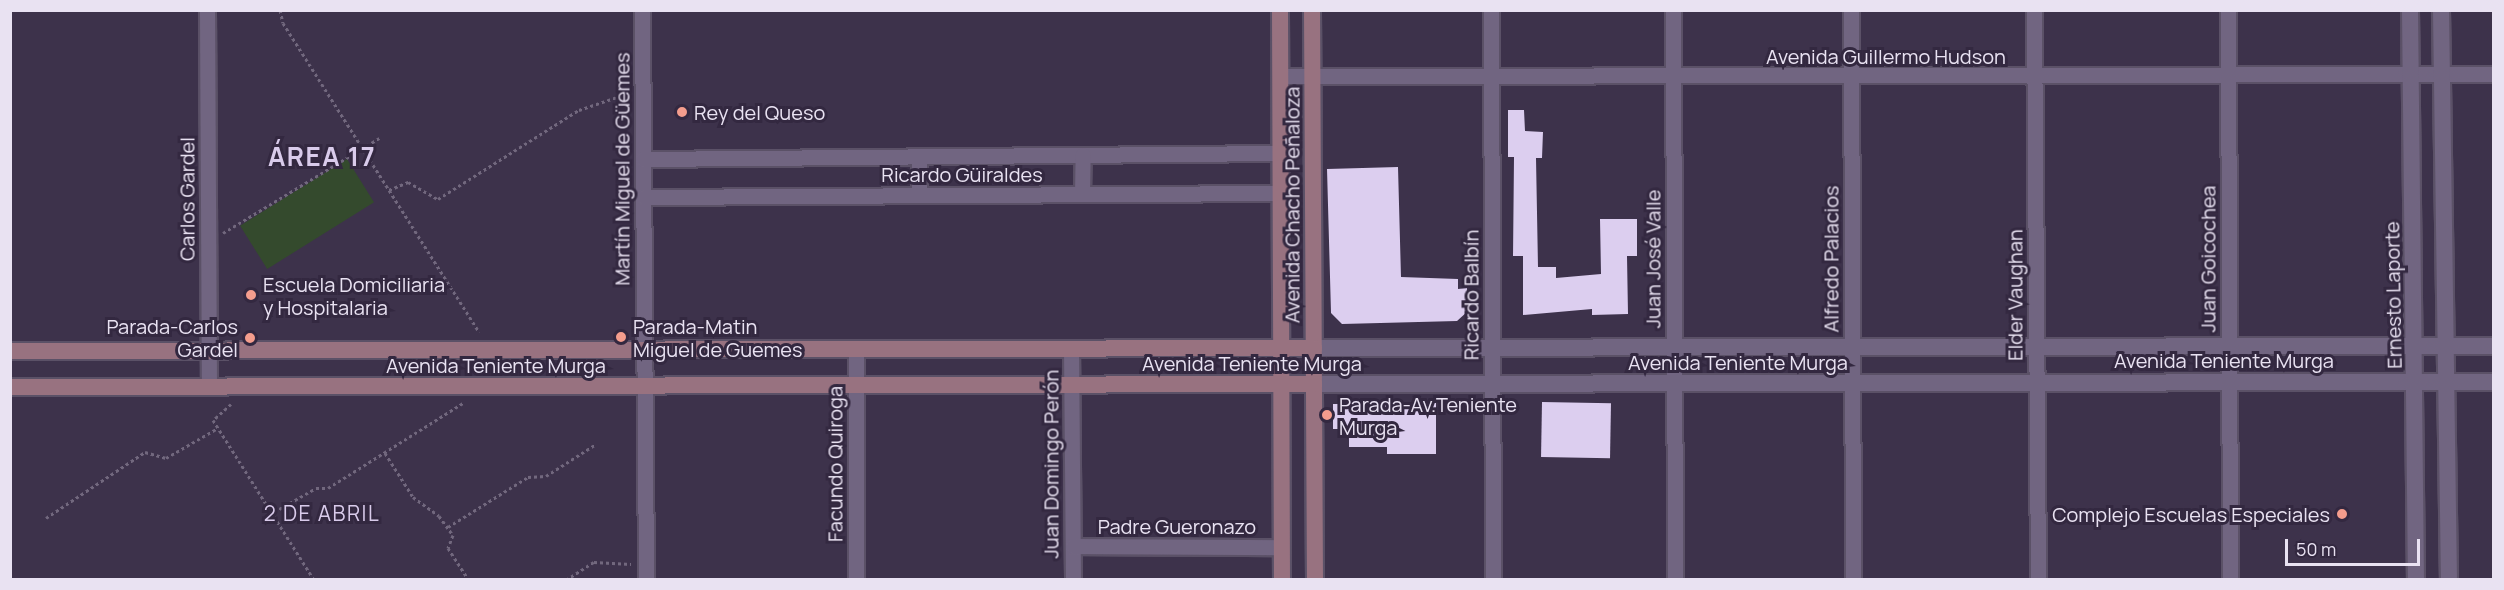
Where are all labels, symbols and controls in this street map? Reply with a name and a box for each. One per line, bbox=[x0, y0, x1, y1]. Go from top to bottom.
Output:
street label: Avenida Guillermo Hudson bbox=[1766, 44, 2006, 68]
street label: Martín Miguel de Güemes bbox=[610, 52, 634, 286]
street label: Avenida Chacho Peñaloza bbox=[1280, 87, 1304, 323]
place label: Rey del Queso bbox=[694, 100, 825, 124]
marker: Rey del Queso bbox=[675, 105, 689, 119]
street label: Carlos Gardel bbox=[175, 137, 199, 261]
district label: ÁREA 17 bbox=[268, 141, 376, 173]
street label: Ricardo Güiraldes bbox=[881, 162, 1043, 186]
street label: Alfredo Palacios bbox=[1819, 186, 1843, 332]
street label: Juan Goicochea bbox=[2196, 186, 2220, 332]
street label: Juan José Valle bbox=[1641, 190, 1665, 328]
street label: Ernesto Laporte bbox=[2380, 221, 2406, 369]
street label: Elder Vaughan bbox=[2003, 229, 2027, 361]
street label: Ricardo Balbín bbox=[1459, 230, 1483, 360]
place label: Escuela Domiciliaria y Hospitalaria bbox=[263, 272, 445, 319]
marker: Escuela Domiciliaria y Hospitalaria bbox=[244, 288, 258, 302]
place label: Parada-Carlos Gardel bbox=[106, 314, 238, 361]
place label: Parada-Matin Miguel de Guemes bbox=[633, 314, 803, 361]
marker: Parada-Matin Miguel de Guemes bbox=[614, 330, 628, 344]
marker: Parada-Carlos Gardel bbox=[243, 331, 257, 345]
street label: Avenida Teniente Murga bbox=[2114, 348, 2334, 372]
street label: Avenida Teniente Murga bbox=[1628, 350, 1848, 374]
street label: Avenida Teniente Murga bbox=[1142, 351, 1362, 375]
street label: Avenida Teniente Murga bbox=[386, 353, 606, 377]
street label: Juan Domingo Perón bbox=[1039, 369, 1063, 559]
street label: Facundo Quiroga bbox=[823, 386, 847, 542]
place label: Parada-Av.Teniente Murga bbox=[1339, 392, 1517, 439]
marker: Parada-Av.Teniente Murga bbox=[1320, 408, 1334, 422]
district label: 2 DE ABRIL bbox=[264, 500, 380, 526]
place label: Complejo Escuelas Especiales bbox=[2052, 502, 2330, 526]
marker: Complejo Escuelas Especiales bbox=[2335, 507, 2349, 521]
street label: Padre Gueronazo bbox=[1098, 514, 1256, 538]
scale bar bbox=[2288, 527, 2423, 565]
text: 50 m bbox=[2296, 537, 2336, 561]

